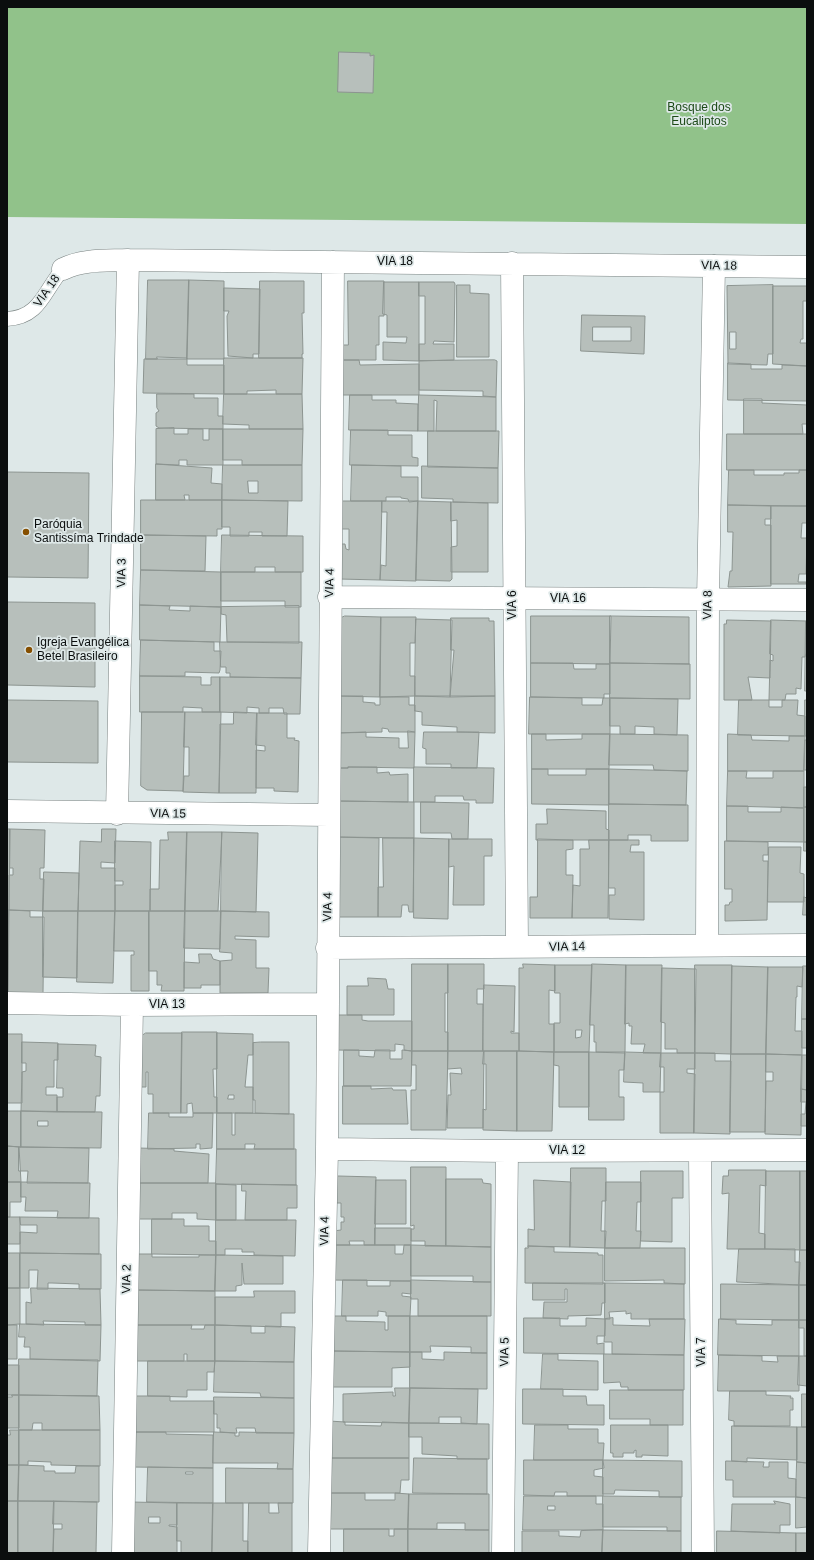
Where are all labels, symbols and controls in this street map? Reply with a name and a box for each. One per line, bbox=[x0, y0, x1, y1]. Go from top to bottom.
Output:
park label: Bosque dos Eucaliptos bbox=[667, 101, 731, 129]
street label: VIA 18 bbox=[377, 255, 413, 269]
street label: VIA 18 bbox=[701, 258, 737, 274]
street label: VIA 18 bbox=[31, 272, 63, 310]
place label: Paróquia Santissíma Trindade bbox=[34, 518, 144, 546]
marker: Paróquia Santissíma Trindade bbox=[21, 527, 31, 537]
street label: VIA 3 bbox=[115, 558, 129, 588]
street label: VIA 4 bbox=[323, 568, 337, 598]
street label: VIA 6 bbox=[506, 590, 520, 620]
street label: VIA 8 bbox=[701, 590, 715, 620]
street label: VIA 16 bbox=[550, 592, 586, 606]
place label: Igreja Evangélica Betel Brasileiro bbox=[37, 636, 129, 664]
marker: Igreja Evangélica Betel Brasileiro bbox=[24, 645, 34, 655]
street label: VIA 15 bbox=[150, 806, 186, 822]
street label: VIA 4 bbox=[321, 892, 335, 922]
street label: VIA 14 bbox=[549, 939, 585, 955]
street label: VIA 13 bbox=[149, 998, 185, 1012]
street label: VIA 12 bbox=[549, 1144, 585, 1158]
street label: VIA 4 bbox=[318, 1216, 332, 1246]
street label: VIA 2 bbox=[120, 1264, 134, 1294]
street label: VIA 5 bbox=[498, 1337, 512, 1367]
street label: VIA 7 bbox=[695, 1337, 709, 1367]

